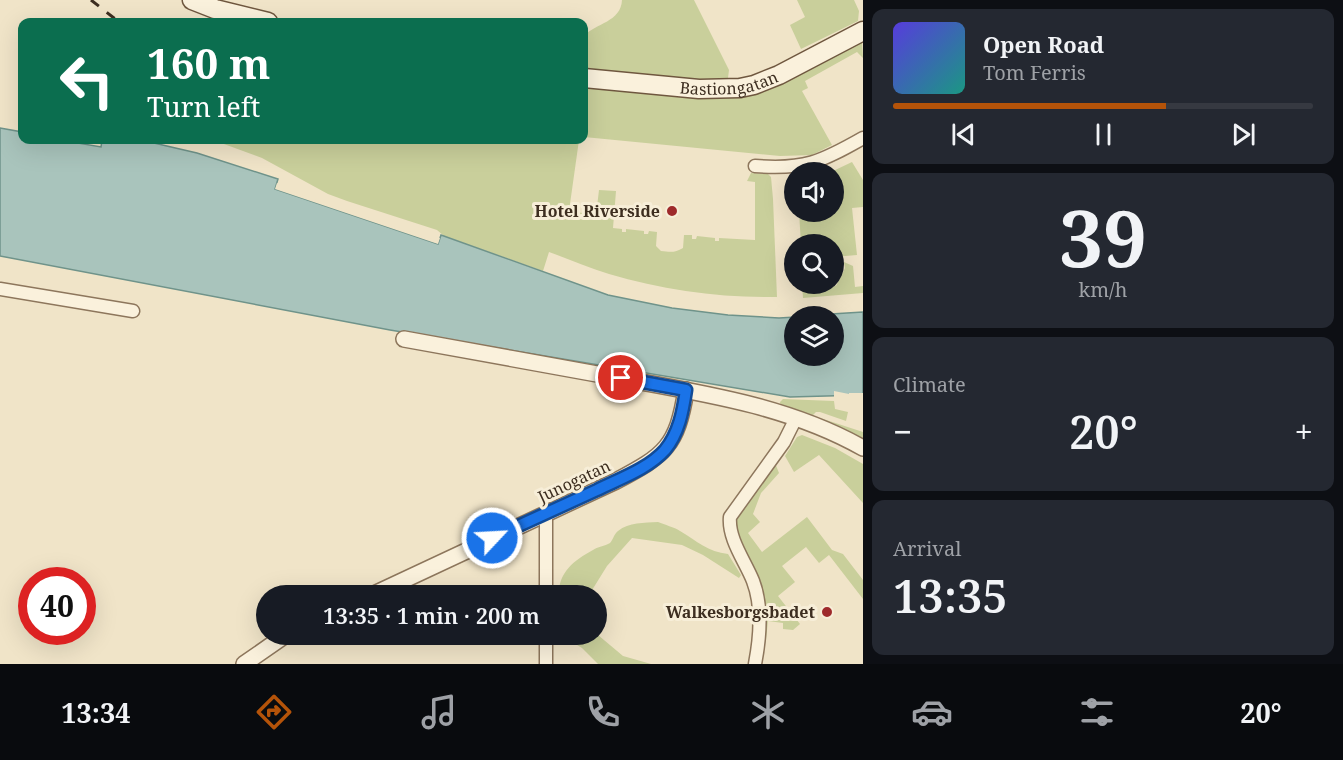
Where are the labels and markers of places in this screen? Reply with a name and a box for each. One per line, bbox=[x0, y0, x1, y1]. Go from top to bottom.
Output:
place label: Hotel Riverside bbox=[535, 200, 660, 222]
marker: Hotel Riverside bbox=[665, 204, 679, 218]
pin bbox=[595, 352, 646, 403]
place label: Walkesborgsbadet bbox=[666, 601, 816, 623]
marker: Walkesborgsbadet bbox=[820, 605, 834, 619]

